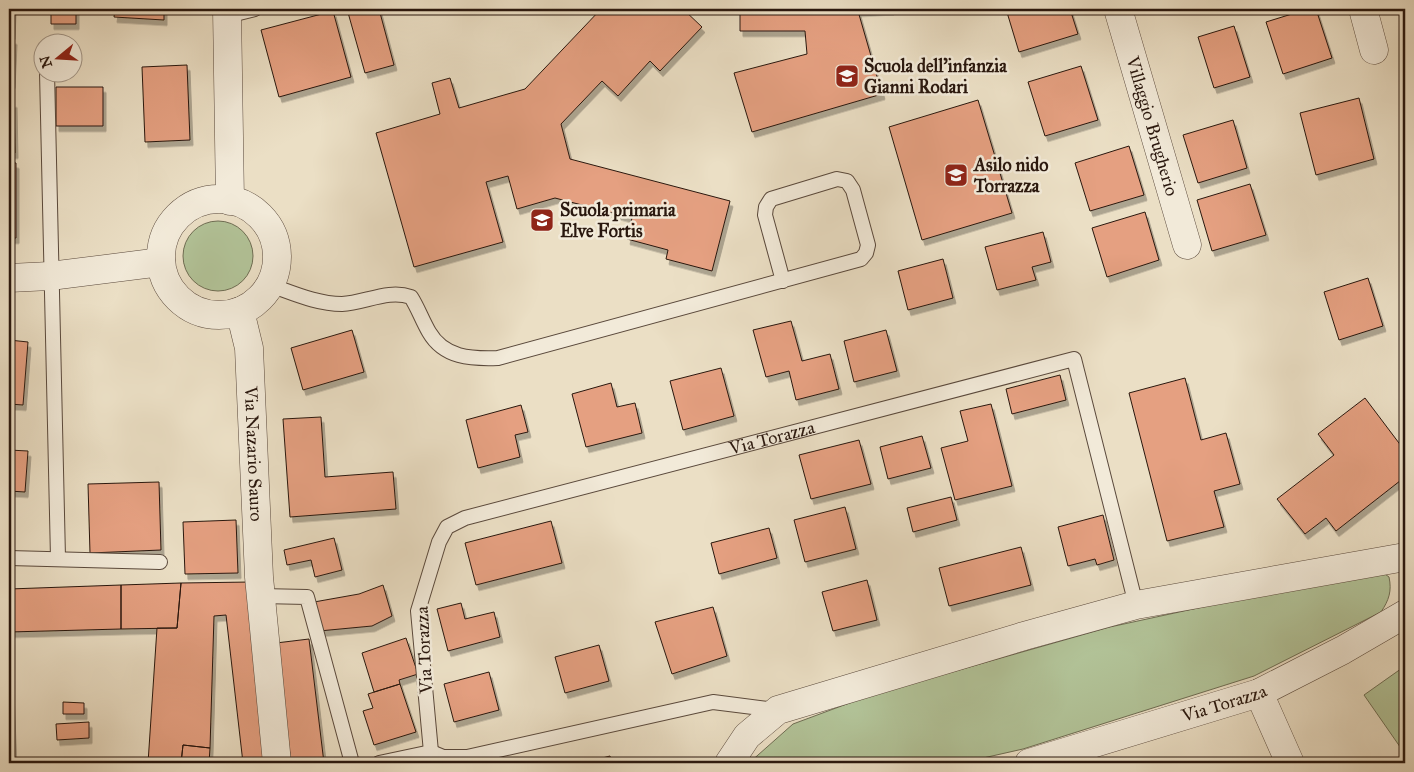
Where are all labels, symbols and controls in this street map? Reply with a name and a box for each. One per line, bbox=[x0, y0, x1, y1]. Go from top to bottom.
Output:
north arrow bbox=[32, 32, 82, 82]
text: N bbox=[36, 53, 56, 70]
street label: Villaggio Brugherio bbox=[1121, 53, 1183, 199]
place label: Scuola dell'infanzia Gianni Rodari bbox=[864, 55, 1007, 98]
school or university icon: Scuola dell'infanzia Gianni Rodari bbox=[834, 63, 860, 89]
place label: Asilo nido Torrazza bbox=[973, 154, 1048, 197]
school or university icon: Asilo nido Torrazza bbox=[943, 162, 969, 188]
place label: Scuola primaria Elve Fortis bbox=[560, 199, 676, 242]
school or university icon: Scuola primaria Elve Fortis bbox=[529, 207, 555, 233]
street label: Via Nazario Sauro bbox=[240, 385, 268, 522]
street label: Via Torazza bbox=[726, 416, 817, 460]
street label: Via Torazza bbox=[411, 605, 437, 695]
street label: Via Torazza bbox=[1178, 680, 1271, 727]

